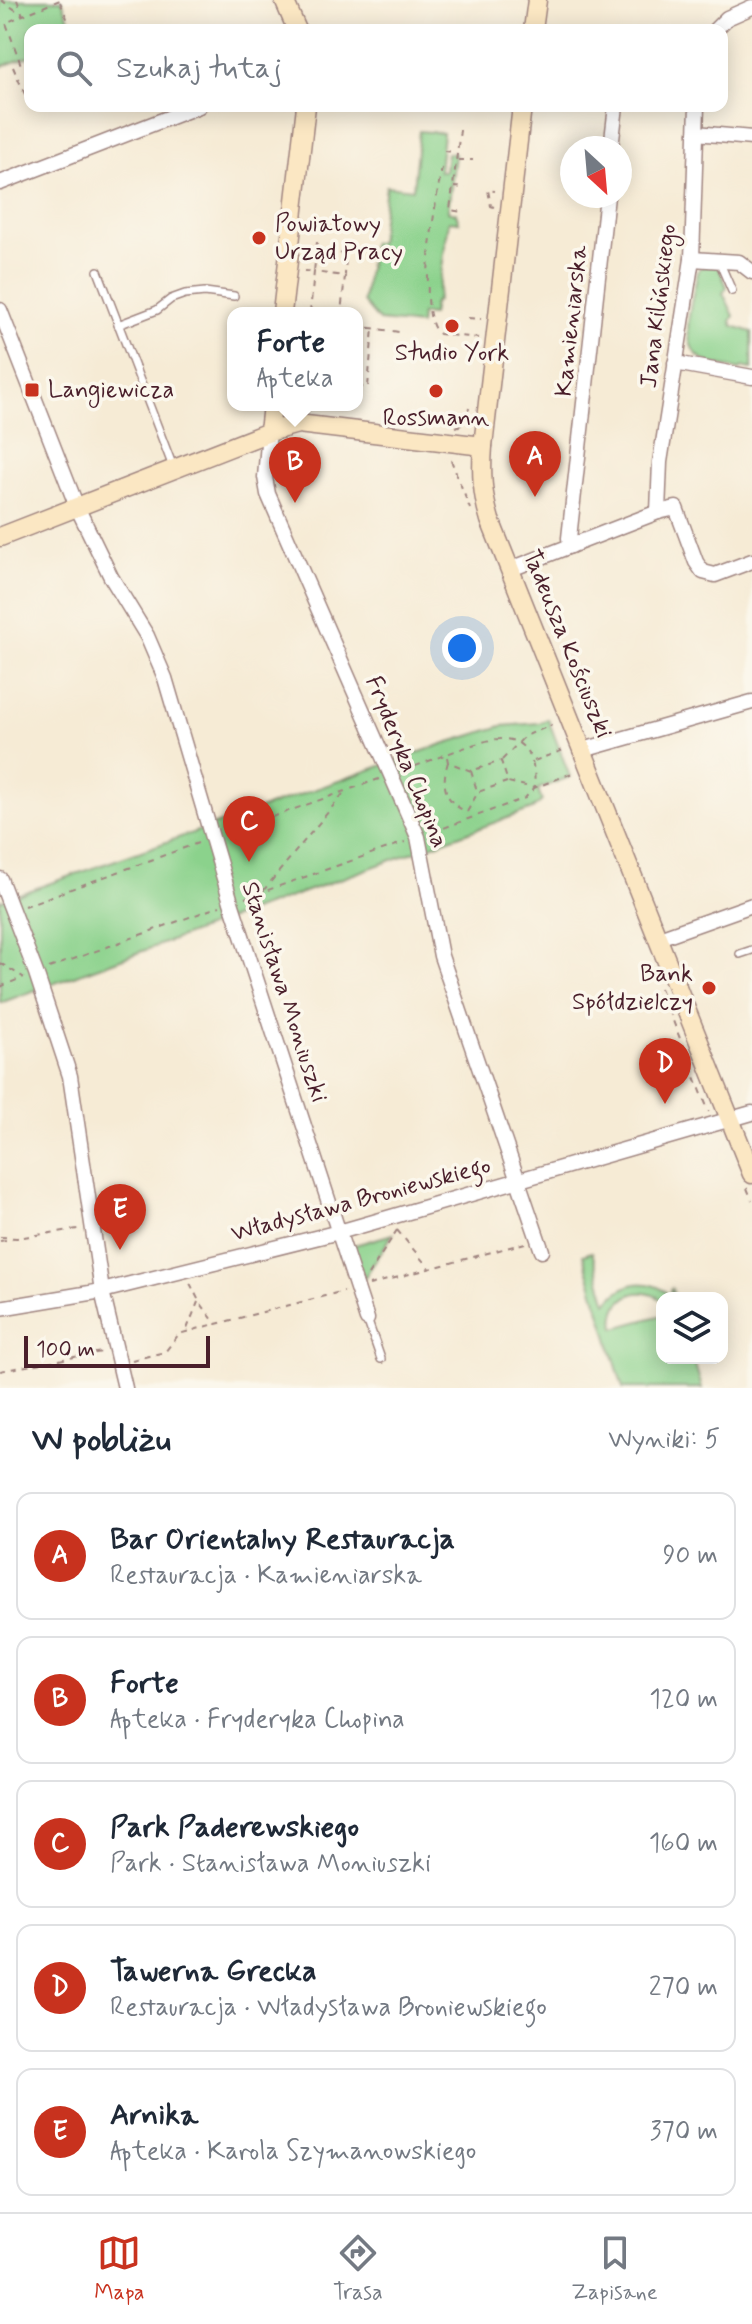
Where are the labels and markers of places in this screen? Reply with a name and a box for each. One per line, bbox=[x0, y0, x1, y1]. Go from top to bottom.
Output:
place label: Powiatowy Urząd Pracy bbox=[275, 209, 403, 268]
marker: Powiatowy Urząd Pracy bbox=[250, 229, 268, 247]
marker: Studio York bbox=[443, 317, 461, 335]
place label: Studio York bbox=[395, 338, 509, 369]
place label: Langiewicza bbox=[48, 375, 174, 408]
marker: Langiewicza bbox=[23, 381, 41, 399]
marker: Rossmann bbox=[427, 382, 445, 400]
place label: Rossmann bbox=[383, 403, 490, 434]
pin: A bbox=[509, 431, 561, 497]
pin: B bbox=[269, 437, 321, 503]
pin: C bbox=[223, 796, 275, 862]
place label: Bank Spółdzielczy bbox=[572, 959, 693, 1018]
marker: Bank Spółdzielczy bbox=[700, 979, 718, 997]
pin: D bbox=[639, 1038, 691, 1104]
pin: E bbox=[94, 1184, 146, 1250]

